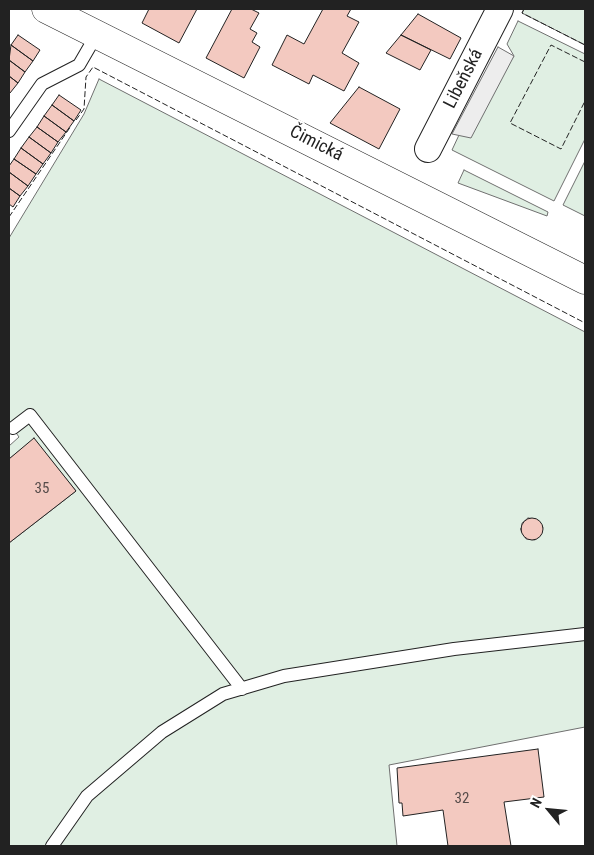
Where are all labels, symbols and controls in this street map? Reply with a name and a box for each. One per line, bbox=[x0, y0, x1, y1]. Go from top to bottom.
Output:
street label: Libeňská bbox=[440, 46, 488, 112]
street label: Čimická bbox=[286, 121, 346, 167]
house number: 35 bbox=[35, 480, 49, 498]
north arrow bbox=[524, 785, 574, 835]
house number: 32 bbox=[455, 790, 469, 808]
text: N bbox=[527, 795, 545, 811]

